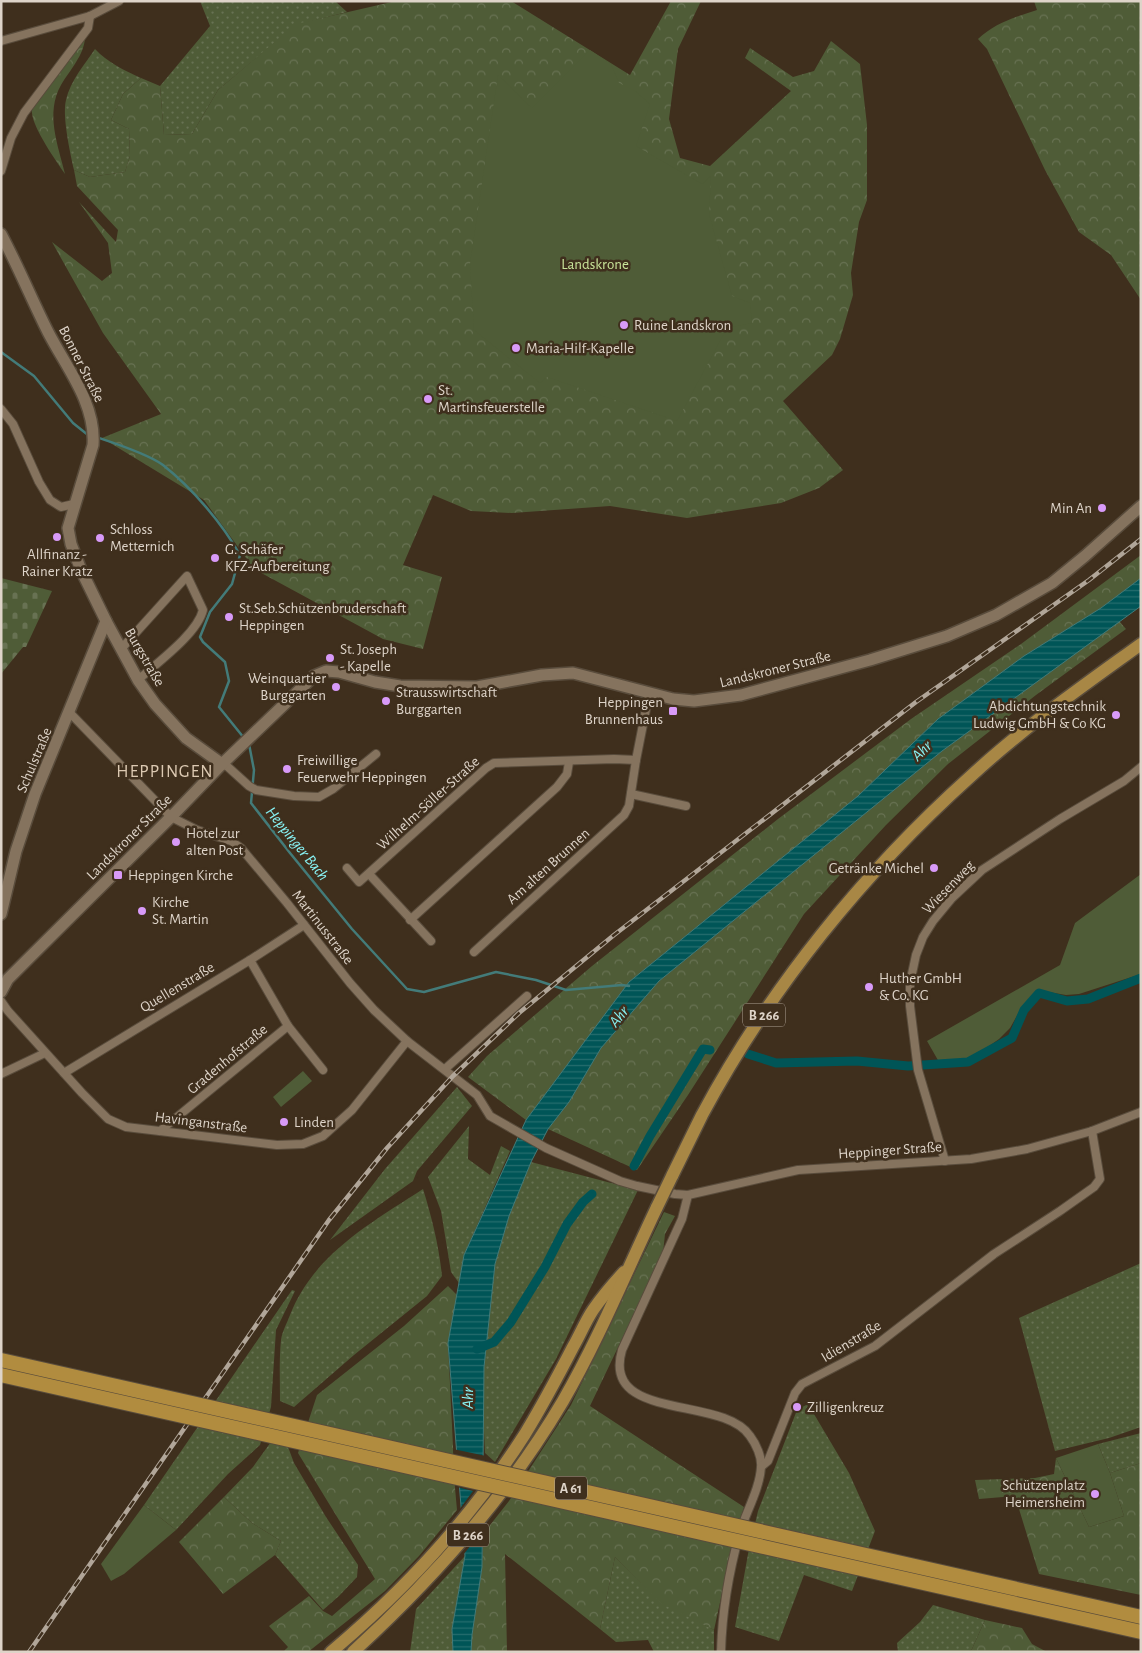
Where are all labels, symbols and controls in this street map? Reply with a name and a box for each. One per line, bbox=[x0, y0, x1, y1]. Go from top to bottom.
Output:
park label: Landskrone bbox=[561, 257, 629, 272]
place label: Ruine Landskron bbox=[634, 318, 731, 333]
marker: Ruine Landskron bbox=[618, 319, 630, 331]
street label: Bonner Straße bbox=[56, 324, 107, 405]
place label: Maria-Hilf-Kapelle bbox=[526, 341, 634, 356]
marker: Maria-Hilf-Kapelle bbox=[510, 342, 522, 354]
place label: St. Martinsfeuerstelle bbox=[438, 383, 545, 415]
marker: St. Martinsfeuerstelle bbox=[422, 393, 434, 405]
place label: Min An bbox=[1050, 501, 1092, 516]
marker: Min An bbox=[1096, 502, 1108, 514]
place label: Schloss Metternich bbox=[110, 522, 175, 554]
marker: Allfinanz - Rainer Kratz bbox=[51, 531, 63, 543]
marker: Schloss Metternich bbox=[94, 532, 106, 544]
place label: G. Schäfer KFZ-Aufbereitung bbox=[225, 542, 330, 574]
place label: Allfinanz - Rainer Kratz bbox=[21, 547, 93, 579]
marker: G. Schäfer KFZ-Aufbereitung bbox=[209, 552, 221, 564]
place label: St.Seb.Schützenbruderschaft Heppingen bbox=[239, 601, 407, 633]
marker: St.Seb.Schützenbruderschaft Heppingen bbox=[223, 611, 235, 623]
street label: Burgstraße bbox=[122, 625, 167, 689]
place label: St. Joseph - Kapelle bbox=[340, 642, 397, 674]
street label: Landskroner Straße bbox=[718, 648, 832, 691]
marker: St. Joseph - Kapelle bbox=[324, 652, 336, 664]
place label: Weinquartier Burggarten bbox=[248, 671, 326, 703]
marker: Weinquartier Burggarten bbox=[330, 681, 342, 693]
place label: Strausswirtschaft Burggarten bbox=[396, 685, 497, 717]
marker: Strausswirtschaft Burggarten bbox=[380, 695, 392, 707]
place label: Heppingen Brunnenhaus bbox=[585, 695, 663, 727]
place label: Abdichtungstechnik Ludwig GmbH & Co KG bbox=[973, 699, 1106, 731]
marker: Heppingen Brunnenhaus bbox=[667, 705, 679, 717]
marker: Abdichtungstechnik Ludwig GmbH & Co KG bbox=[1110, 709, 1122, 721]
street label: Schulstraße bbox=[14, 725, 55, 795]
water label: Ahr bbox=[908, 737, 935, 765]
place label: Freiwillige Feuerwehr Heppingen bbox=[297, 753, 427, 785]
street label: Wilhelm-Söller-Straße bbox=[374, 754, 482, 853]
district label: HEPPINGEN bbox=[116, 763, 214, 781]
marker: Freiwillige Feuerwehr Heppingen bbox=[281, 763, 293, 775]
street label: Landskroner Straße bbox=[84, 792, 175, 883]
water label: Heppinger Bach bbox=[262, 804, 332, 884]
street label: Am alten Brunnen bbox=[504, 825, 593, 907]
place label: Hotel zur alten Post bbox=[186, 826, 243, 858]
marker: Hotel zur alten Post bbox=[170, 836, 182, 848]
street label: Wiesenweg bbox=[919, 857, 978, 917]
place label: Getränke Michel bbox=[829, 861, 924, 876]
marker: Getränke Michel bbox=[928, 862, 940, 874]
place label: Heppingen Kirche bbox=[128, 868, 233, 883]
marker: Heppingen Kirche bbox=[112, 869, 124, 881]
street label: Martinusstraße bbox=[289, 887, 356, 967]
place label: Kirche St. Martin bbox=[152, 895, 209, 927]
marker: Kirche St. Martin bbox=[136, 905, 148, 917]
street label: Quellenstraße bbox=[138, 959, 217, 1015]
place label: Huther GmbH & Co. KG bbox=[879, 971, 962, 1003]
marker: Huther GmbH & Co. KG bbox=[863, 981, 875, 993]
water label: Ahr bbox=[605, 1003, 632, 1031]
road number: B 266 bbox=[743, 1004, 785, 1026]
street label: Gradenhofstraße bbox=[184, 1022, 270, 1097]
street label: Havinganstraße bbox=[154, 1109, 248, 1136]
place label: Linden bbox=[294, 1115, 334, 1130]
marker: Linden bbox=[278, 1116, 290, 1128]
street label: Heppinger Straße bbox=[838, 1139, 942, 1162]
street label: Idienstraße bbox=[819, 1318, 884, 1365]
water label: Ahr bbox=[460, 1386, 476, 1410]
place label: Zilligenkreuz bbox=[807, 1400, 884, 1415]
marker: Zilligenkreuz bbox=[791, 1401, 803, 1413]
road number: A 61 bbox=[555, 1476, 587, 1500]
place label: Schützenplatz Heimersheim bbox=[1002, 1478, 1085, 1510]
marker: Schützenplatz Heimersheim bbox=[1089, 1488, 1101, 1500]
road number: B 266 bbox=[447, 1524, 489, 1546]

